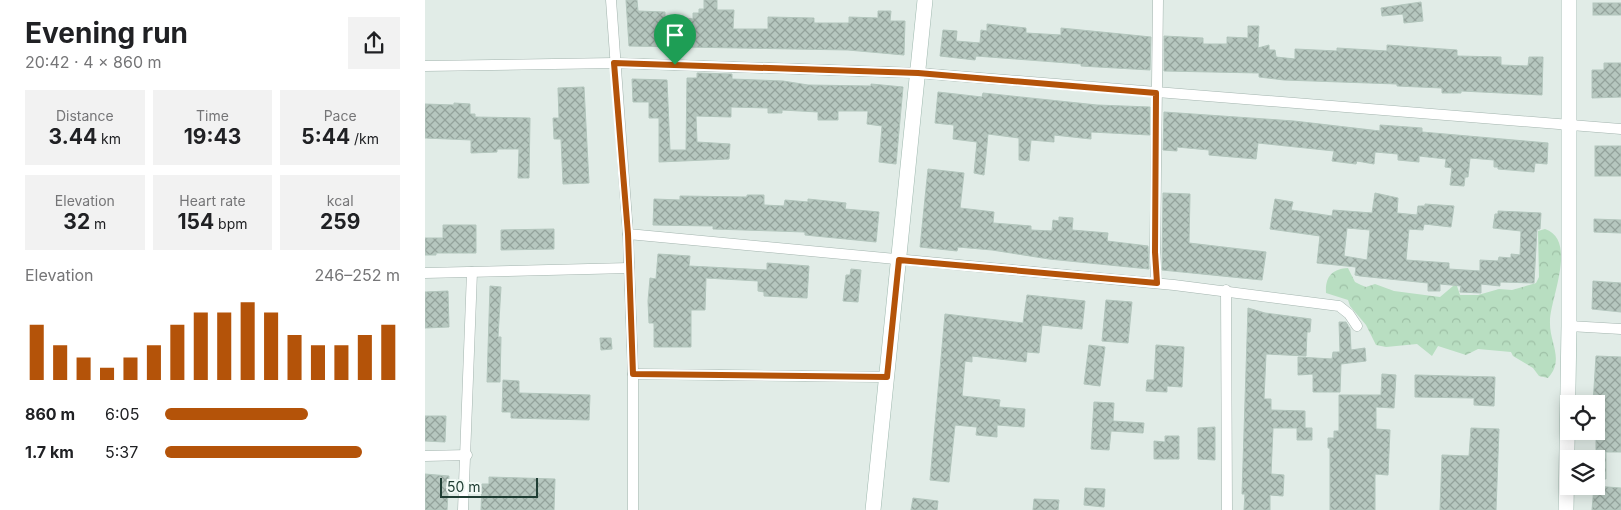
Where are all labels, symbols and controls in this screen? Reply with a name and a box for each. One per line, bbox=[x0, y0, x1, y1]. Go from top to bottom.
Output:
pin bbox=[654, 14, 696, 65]
text: Evening run bbox=[25, 16, 188, 50]
button: share bbox=[348, 17, 400, 69]
icon: arrive bbox=[661, 21, 689, 49]
text: 20:42 · 4 × 860 m bbox=[25, 52, 162, 72]
text: Distance bbox=[56, 107, 114, 124]
text: Time bbox=[196, 107, 229, 124]
text: Pace bbox=[324, 107, 357, 124]
text: 3.44 bbox=[49, 124, 97, 149]
text: 19:43 bbox=[184, 124, 241, 149]
text: 5:44 bbox=[301, 124, 350, 149]
text: km bbox=[97, 130, 121, 147]
text: /km bbox=[350, 130, 379, 147]
text: Elevation bbox=[55, 192, 115, 209]
text: Heart rate bbox=[179, 192, 246, 209]
text: kcal bbox=[327, 192, 354, 209]
text: 32 bbox=[63, 209, 90, 234]
text: 154 bbox=[177, 209, 214, 234]
text: 259 bbox=[320, 209, 360, 234]
text: m bbox=[90, 215, 106, 232]
text: bpm bbox=[214, 215, 248, 232]
text: Elevation bbox=[25, 265, 94, 285]
text: 246–252 m bbox=[314, 265, 400, 285]
map controls bbox=[1560, 395, 1605, 495]
button: locate bbox=[1560, 395, 1605, 440]
text: 860 m bbox=[25, 404, 75, 424]
text: 6:05 bbox=[105, 404, 139, 424]
text: 1.7 km bbox=[25, 442, 74, 462]
text: 5:37 bbox=[105, 442, 138, 462]
button: layers bbox=[1560, 450, 1605, 495]
scale bar bbox=[440, 475, 537, 498]
text: 50 m bbox=[447, 478, 481, 495]

